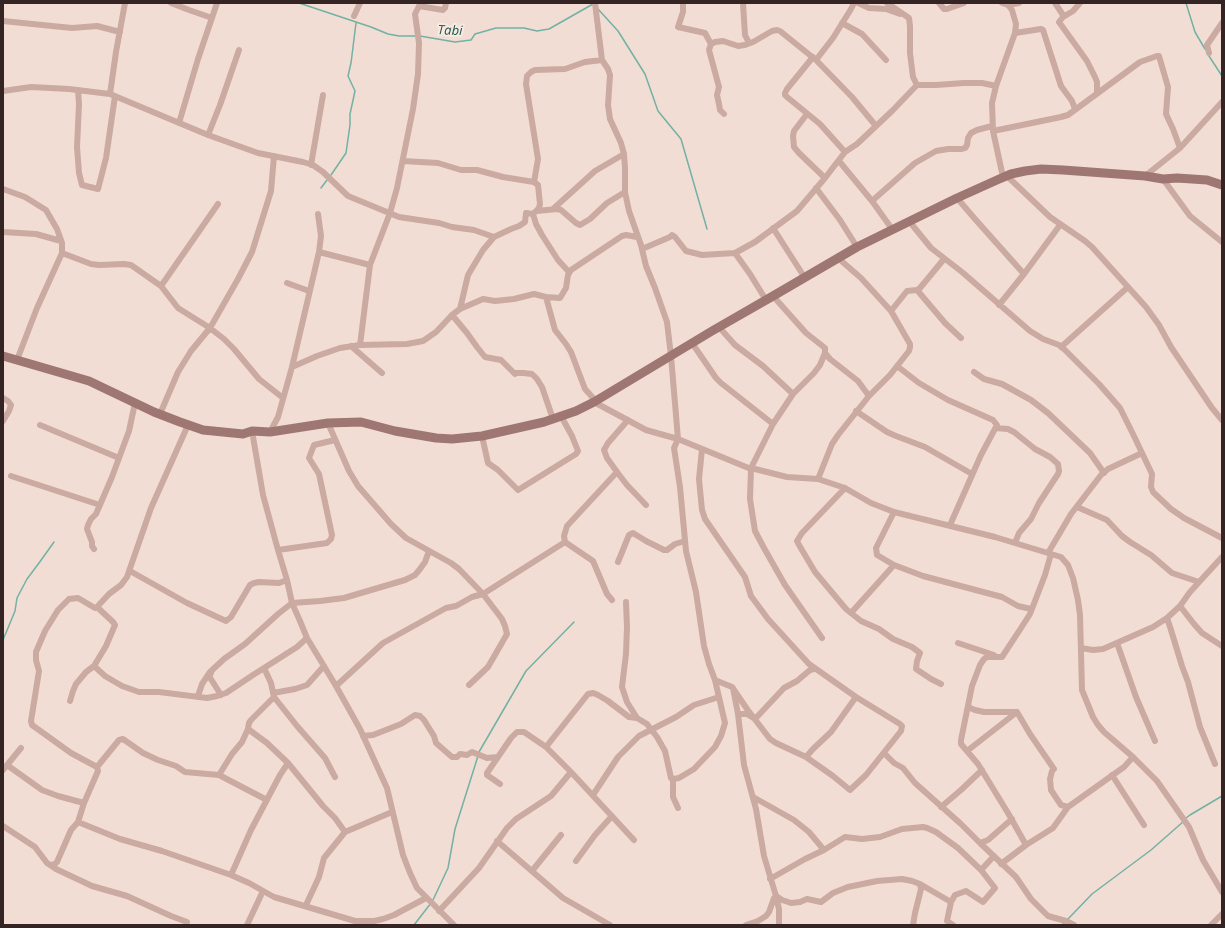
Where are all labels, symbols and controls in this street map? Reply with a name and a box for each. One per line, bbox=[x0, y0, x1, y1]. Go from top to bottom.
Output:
water label: Tabi bbox=[437, 23, 463, 39]

